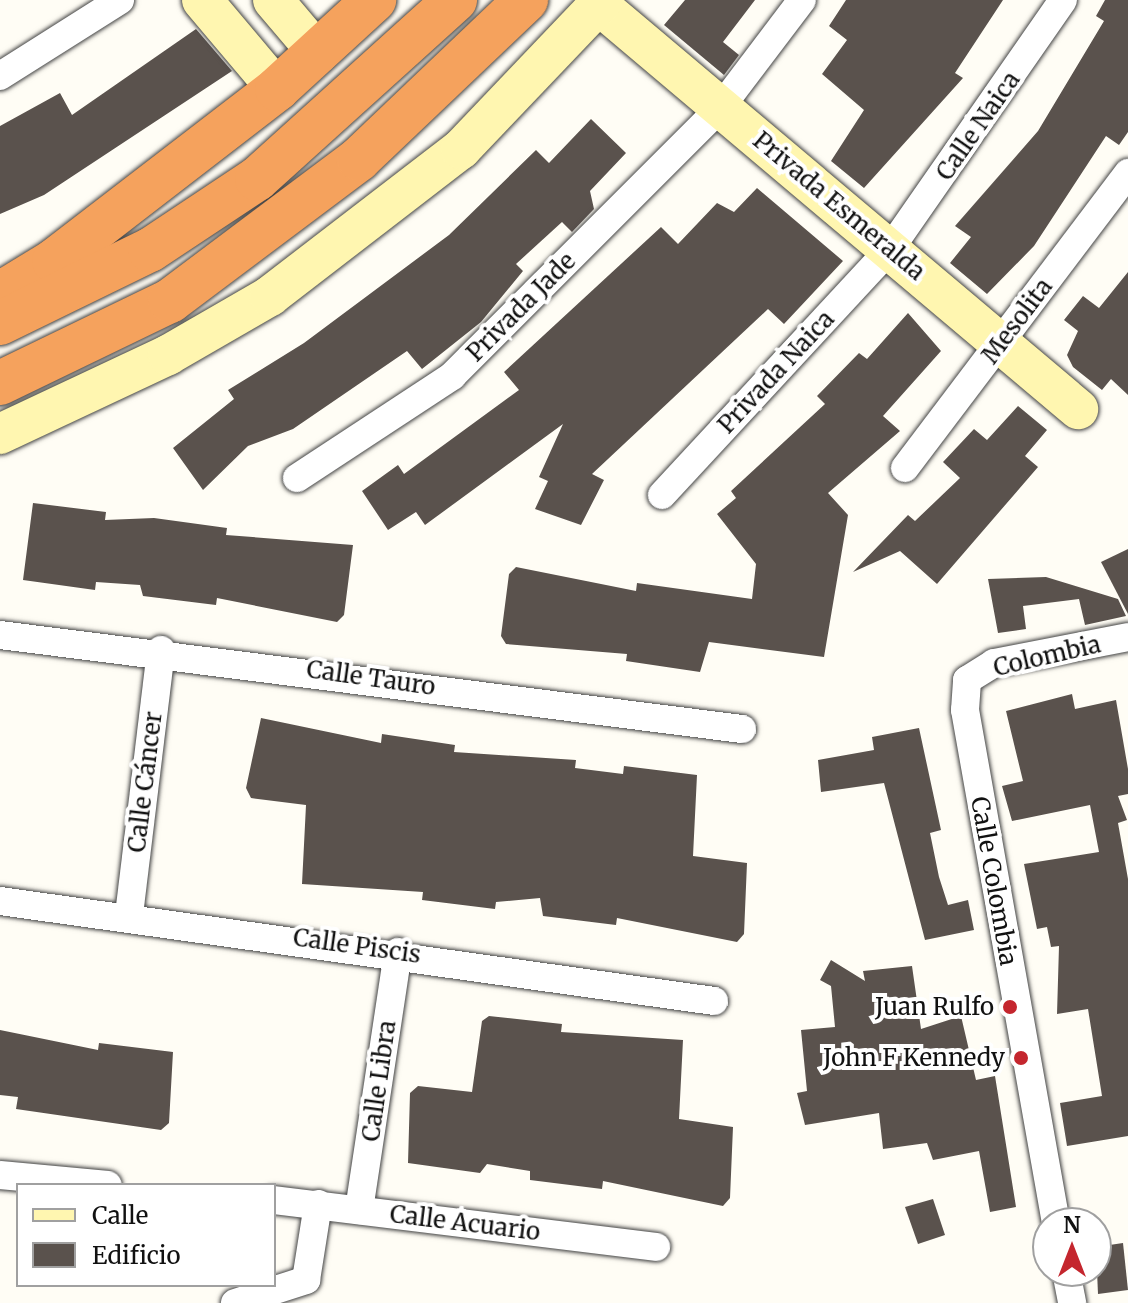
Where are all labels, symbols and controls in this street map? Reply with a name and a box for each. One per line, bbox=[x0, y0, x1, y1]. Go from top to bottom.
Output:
street label: Calle Naica bbox=[930, 66, 1026, 186]
street label: Privada Esmeralda bbox=[747, 126, 931, 286]
street label: Privada Jade bbox=[461, 247, 581, 367]
street label: Mesolita bbox=[976, 273, 1058, 369]
street label: Privada Naica bbox=[712, 305, 840, 439]
street label: Colombia bbox=[991, 630, 1103, 682]
street label: Calle Tauro bbox=[305, 655, 437, 701]
street label: Calle Cáncer bbox=[122, 710, 168, 854]
street label: Calle Colombia bbox=[965, 794, 1023, 968]
street label: Calle Piscis bbox=[291, 923, 423, 969]
place label: Juan Rulfo bbox=[875, 993, 994, 1021]
marker: Juan Rulfo bbox=[1001, 998, 1019, 1016]
street label: Calle Libra bbox=[356, 1019, 402, 1143]
place label: John F Kennedy bbox=[823, 1044, 1005, 1072]
marker: John F Kennedy bbox=[1012, 1049, 1030, 1067]
legend bbox=[16, 1183, 276, 1287]
street label: Calle Acuario bbox=[388, 1199, 542, 1247]
text: Calle bbox=[92, 1200, 148, 1231]
north arrow bbox=[1032, 1207, 1112, 1287]
text: N bbox=[1063, 1211, 1081, 1239]
text: Edificio bbox=[92, 1240, 180, 1271]

